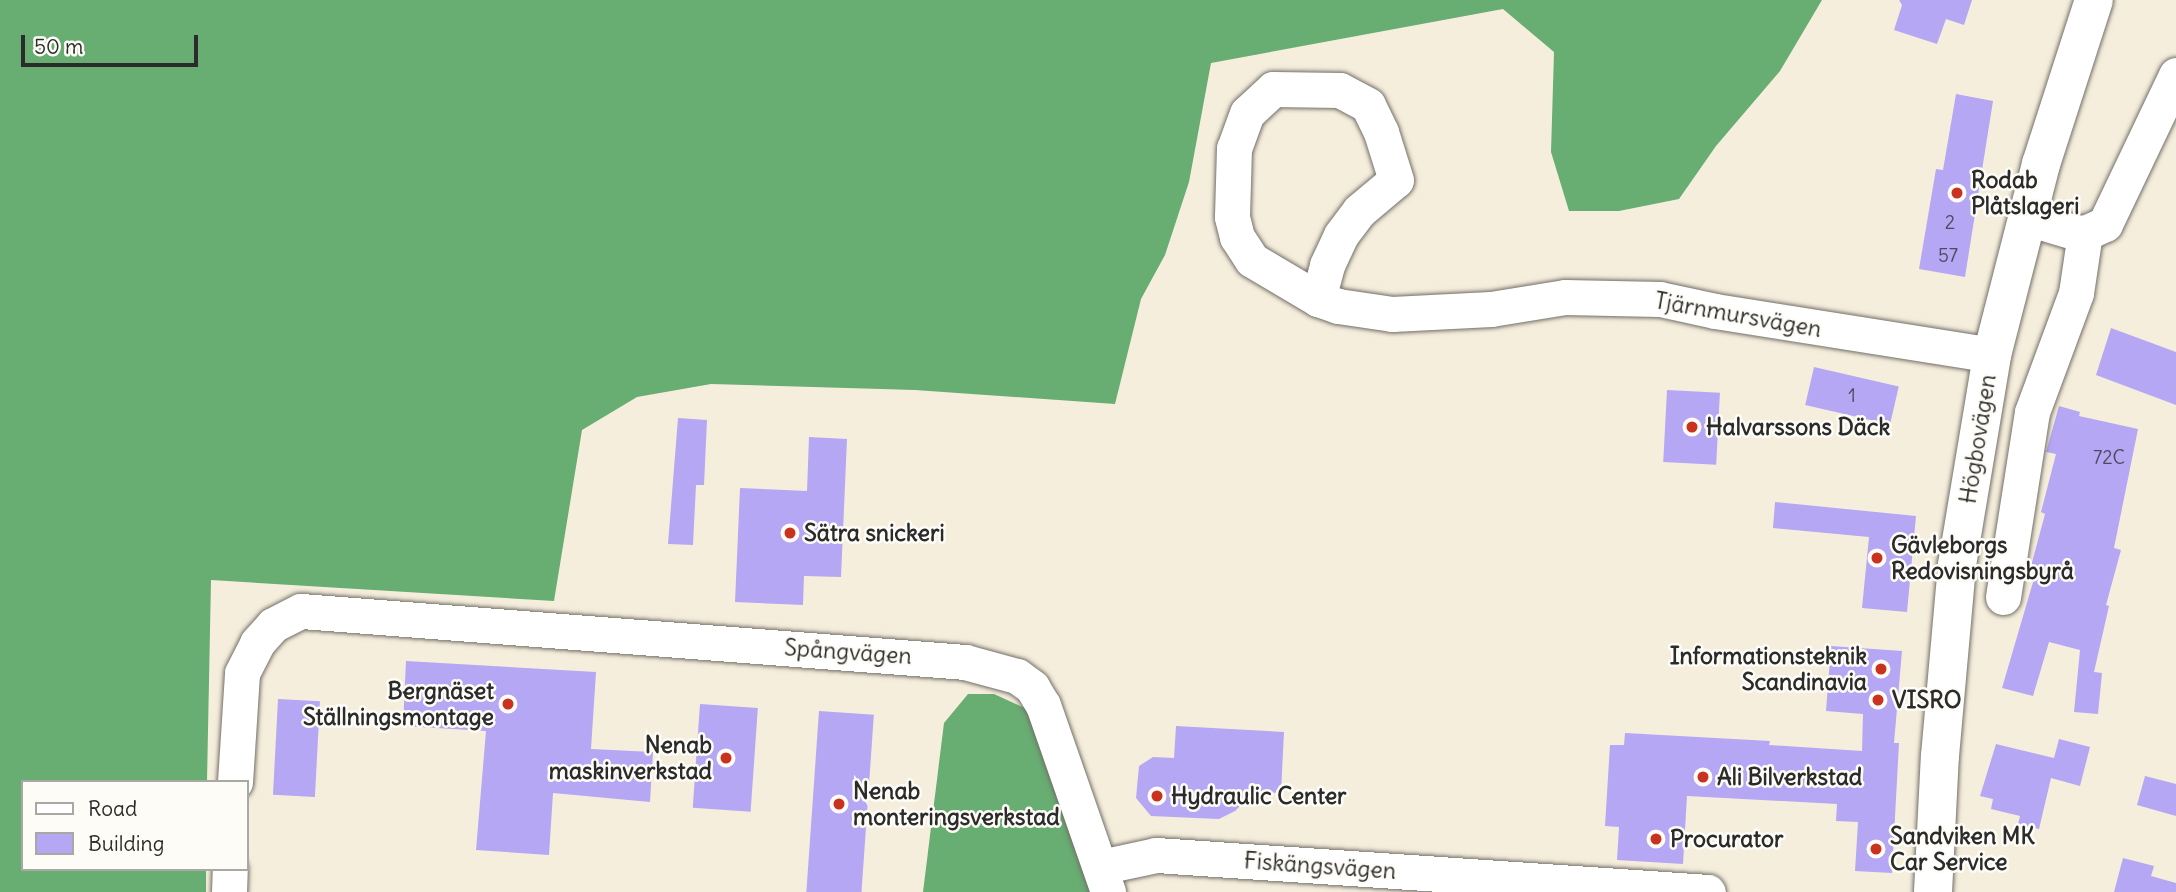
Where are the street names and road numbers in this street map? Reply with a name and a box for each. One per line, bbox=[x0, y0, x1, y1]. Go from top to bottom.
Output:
street label: Tjärnmursvägen bbox=[1652, 287, 1824, 343]
street label: Högbovägen bbox=[1954, 372, 2002, 506]
street label: Spångvägen bbox=[783, 634, 913, 670]
street label: Fiskängsvägen bbox=[1243, 847, 1397, 885]

